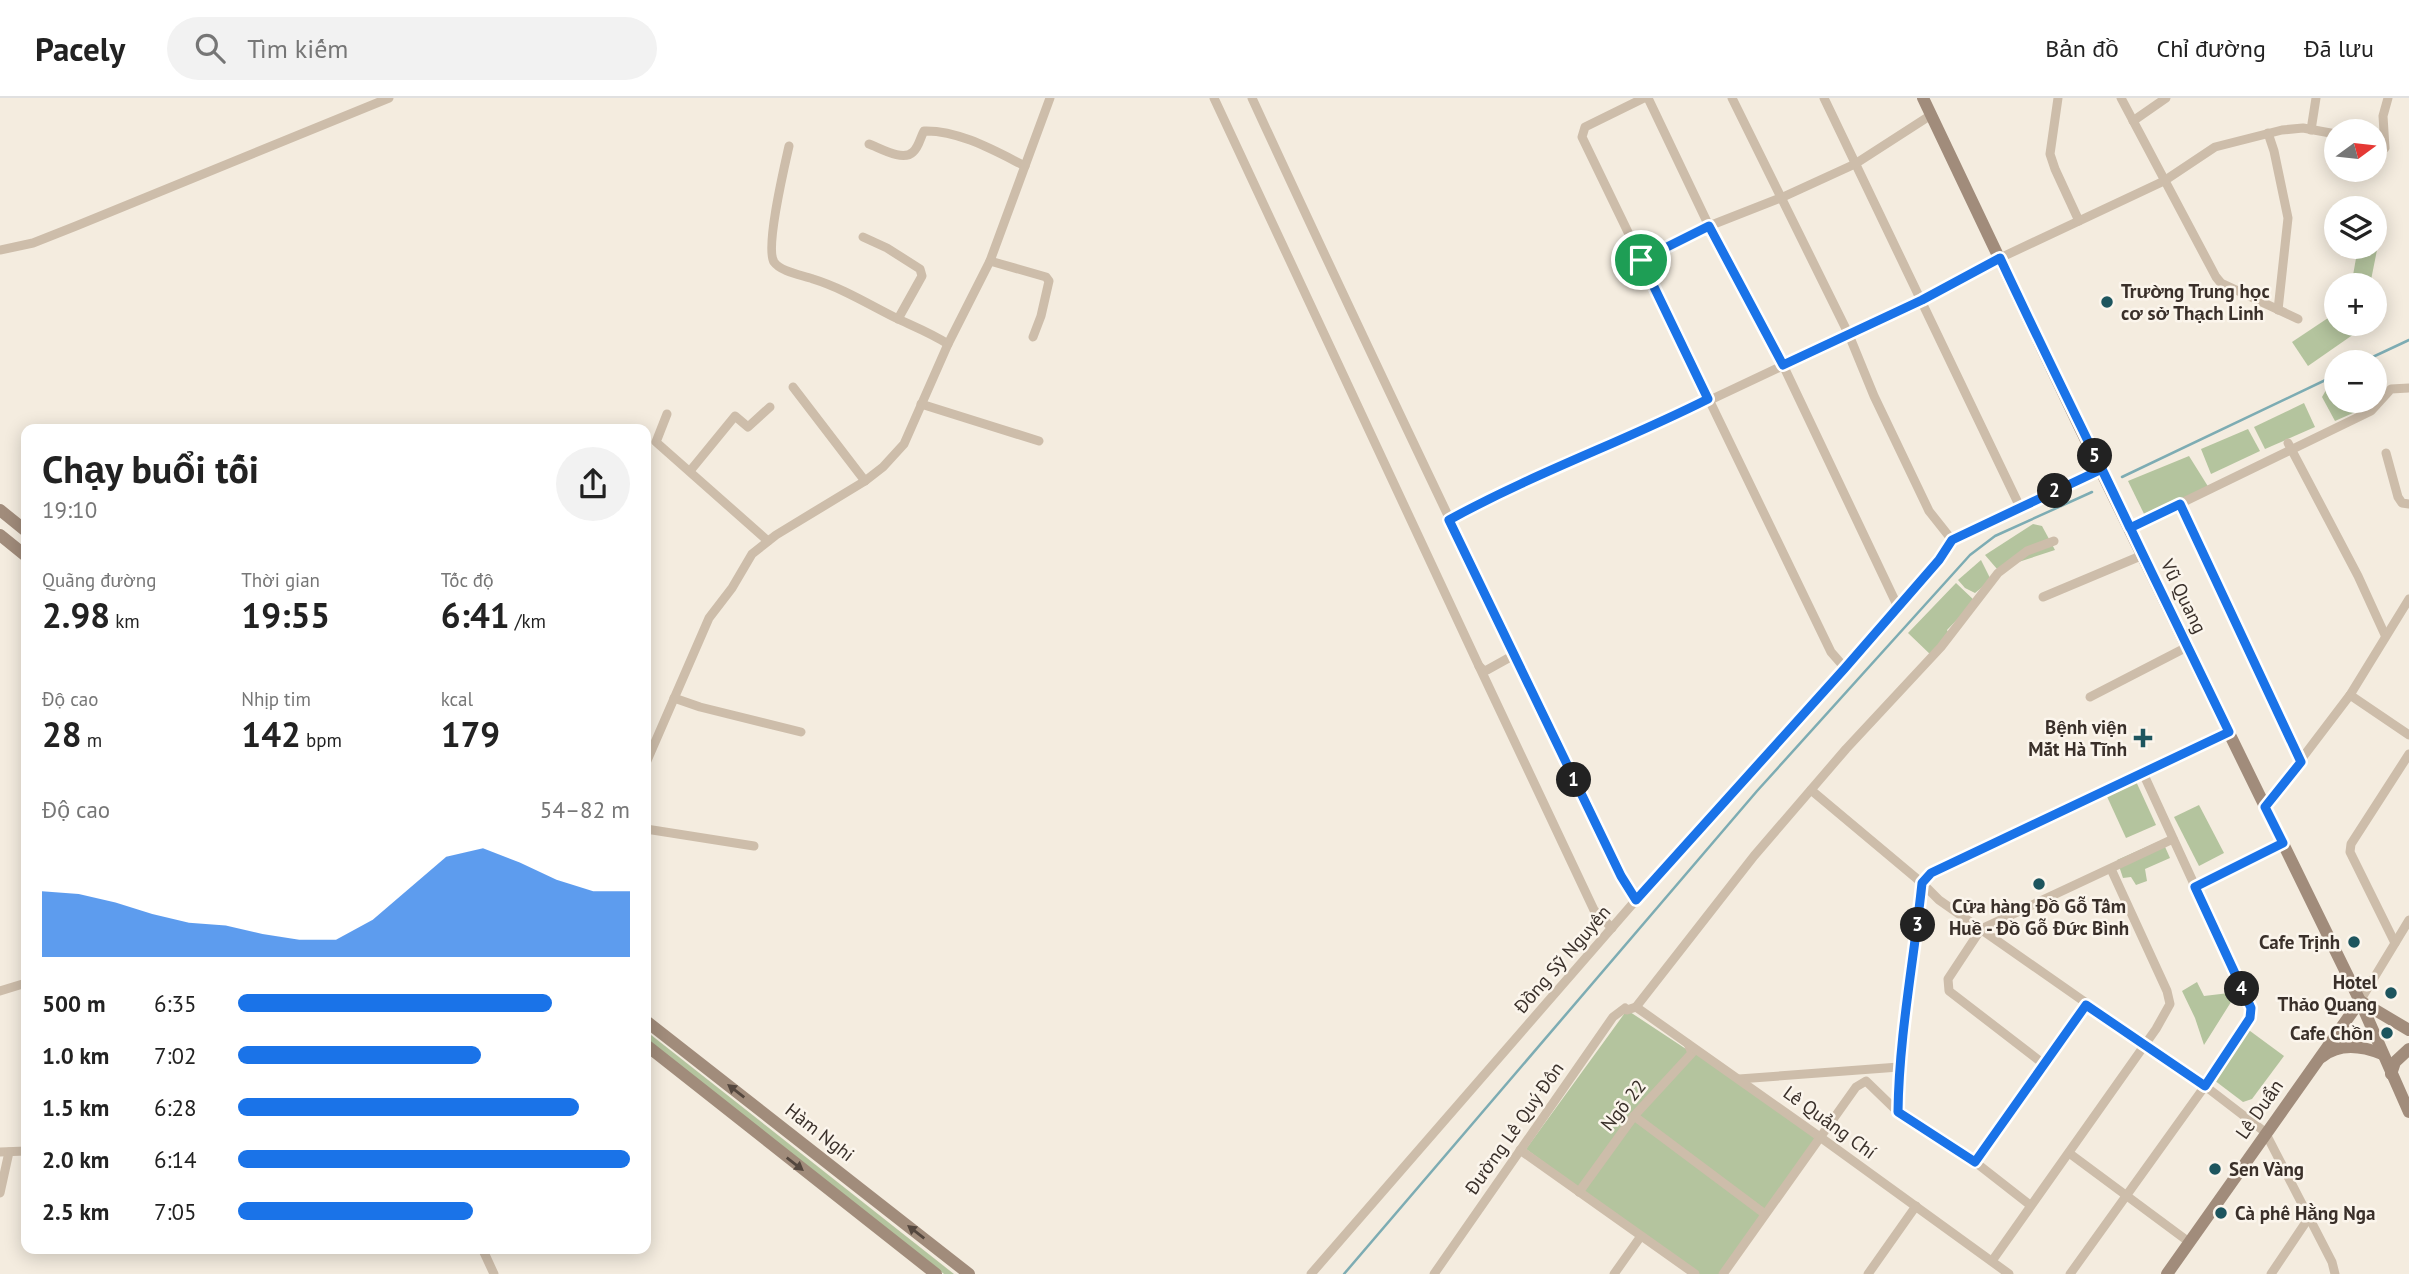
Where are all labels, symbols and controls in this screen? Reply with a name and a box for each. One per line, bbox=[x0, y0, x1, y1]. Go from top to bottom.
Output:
search box bbox=[167, 17, 657, 80]
text: Pacely bbox=[35, 27, 125, 70]
icon: search bbox=[191, 29, 229, 67]
text: Tìm kiếm bbox=[247, 32, 348, 65]
text: Bản đồ bbox=[2045, 33, 2119, 64]
text: Chỉ đường bbox=[2157, 33, 2266, 64]
text: Đã lưu bbox=[2304, 33, 2374, 64]
north arrow bbox=[2324, 119, 2387, 182]
map controls bbox=[2324, 119, 2387, 413]
button: layers bbox=[2324, 196, 2387, 259]
pin bbox=[1611, 230, 1671, 290]
icon: arrive bbox=[1622, 241, 1660, 279]
button: + bbox=[2324, 273, 2387, 336]
place label: Trường Trung học cơ sở Thạch Linh bbox=[2121, 279, 2270, 325]
marker: Trường Trung học cơ sở Thạch Linh bbox=[2099, 294, 2115, 310]
button: − bbox=[2324, 350, 2387, 413]
pin: 5 bbox=[2078, 438, 2112, 474]
text: 5 bbox=[2089, 443, 2100, 467]
text: Chạy buổi tối bbox=[42, 444, 259, 493]
button: share bbox=[556, 447, 630, 521]
pin: 2 bbox=[2038, 474, 2072, 508]
text: 2 bbox=[2049, 478, 2060, 502]
text: 19:10 bbox=[42, 495, 97, 524]
street label: Vũ Quang bbox=[2155, 554, 2212, 637]
text: Quãng đường bbox=[42, 568, 156, 592]
text: Thời gian bbox=[241, 568, 320, 592]
text: Tốc độ bbox=[441, 568, 493, 592]
text: 2.98 bbox=[42, 592, 110, 638]
text: 19:55 bbox=[241, 592, 330, 638]
text: 6:41 bbox=[441, 592, 510, 638]
text: km bbox=[110, 609, 140, 633]
text: /km bbox=[510, 609, 546, 633]
text: Độ cao bbox=[42, 687, 98, 711]
text: Nhịp tim bbox=[241, 687, 311, 711]
text: kcal bbox=[441, 687, 473, 711]
text: 28 bbox=[42, 711, 82, 757]
text: 142 bbox=[241, 711, 301, 757]
text: 179 bbox=[441, 711, 500, 757]
place label: Bệnh viện Mắt Hà Tĩnh bbox=[2028, 715, 2127, 761]
text: m bbox=[82, 728, 102, 752]
text: bpm bbox=[301, 728, 342, 752]
marker: Bệnh viện Mắt Hà Tĩnh bbox=[2133, 728, 2153, 748]
pin: 1 bbox=[1556, 762, 1592, 798]
text: 1 bbox=[1568, 767, 1579, 791]
text: Độ cao bbox=[42, 795, 110, 824]
text: 54–82 m bbox=[540, 795, 630, 824]
marker: Cửa hàng Đồ Gỗ Tâm Huề - Đồ Gỗ Đức Bình bbox=[2031, 876, 2047, 892]
place label: Cửa hàng Đồ Gỗ Tâm Huề - Đồ Gỗ Đức Bình bbox=[1949, 894, 2129, 940]
street label: Đồng Sỹ Nguyên bbox=[1508, 900, 1615, 1019]
pin: 3 bbox=[1900, 908, 1936, 942]
text: 3 bbox=[1912, 912, 1923, 936]
place label: Cafe Trịnh bbox=[2259, 930, 2340, 954]
marker: Cafe Trịnh bbox=[2346, 934, 2362, 950]
place label: Hotel Thảo Quang bbox=[2278, 970, 2377, 1016]
pin: 4 bbox=[2224, 972, 2260, 1006]
text: 4 bbox=[2236, 976, 2247, 1000]
marker: Hotel Thảo Quang bbox=[2383, 985, 2399, 1001]
text: 500 m bbox=[42, 989, 105, 1018]
text: 6:35 bbox=[154, 989, 197, 1018]
place label: Cafe Chồn bbox=[2290, 1021, 2373, 1045]
marker: Cafe Chồn bbox=[2379, 1025, 2395, 1041]
text: 1.0 km bbox=[42, 1041, 109, 1070]
text: 7:02 bbox=[154, 1041, 197, 1070]
street label: Đường Lê Quý Đôn bbox=[1459, 1057, 1569, 1200]
street label: Ngõ 22 bbox=[1595, 1075, 1651, 1135]
street label: Lê Duẩn bbox=[2230, 1075, 2288, 1143]
street label: Lê Quảng Chí bbox=[1779, 1080, 1881, 1164]
one-way arrow bbox=[728, 1084, 746, 1099]
text: 1.5 km bbox=[42, 1093, 109, 1122]
text: 6:28 bbox=[154, 1093, 197, 1122]
street label: Hàm Nghi bbox=[781, 1098, 859, 1166]
text: 2.0 km bbox=[42, 1145, 109, 1174]
text: 6:14 bbox=[154, 1145, 197, 1174]
one-way arrow bbox=[787, 1156, 804, 1171]
place label: Sen Vàng bbox=[2229, 1157, 2304, 1181]
marker: Sen Vàng bbox=[2207, 1161, 2223, 1177]
text: 2.5 km bbox=[42, 1197, 109, 1226]
text: 7:05 bbox=[154, 1197, 197, 1226]
place label: Cà phê Hằng Nga bbox=[2235, 1201, 2375, 1225]
marker: Cà phê Hằng Nga bbox=[2213, 1205, 2229, 1221]
one-way arrow bbox=[907, 1224, 925, 1239]

